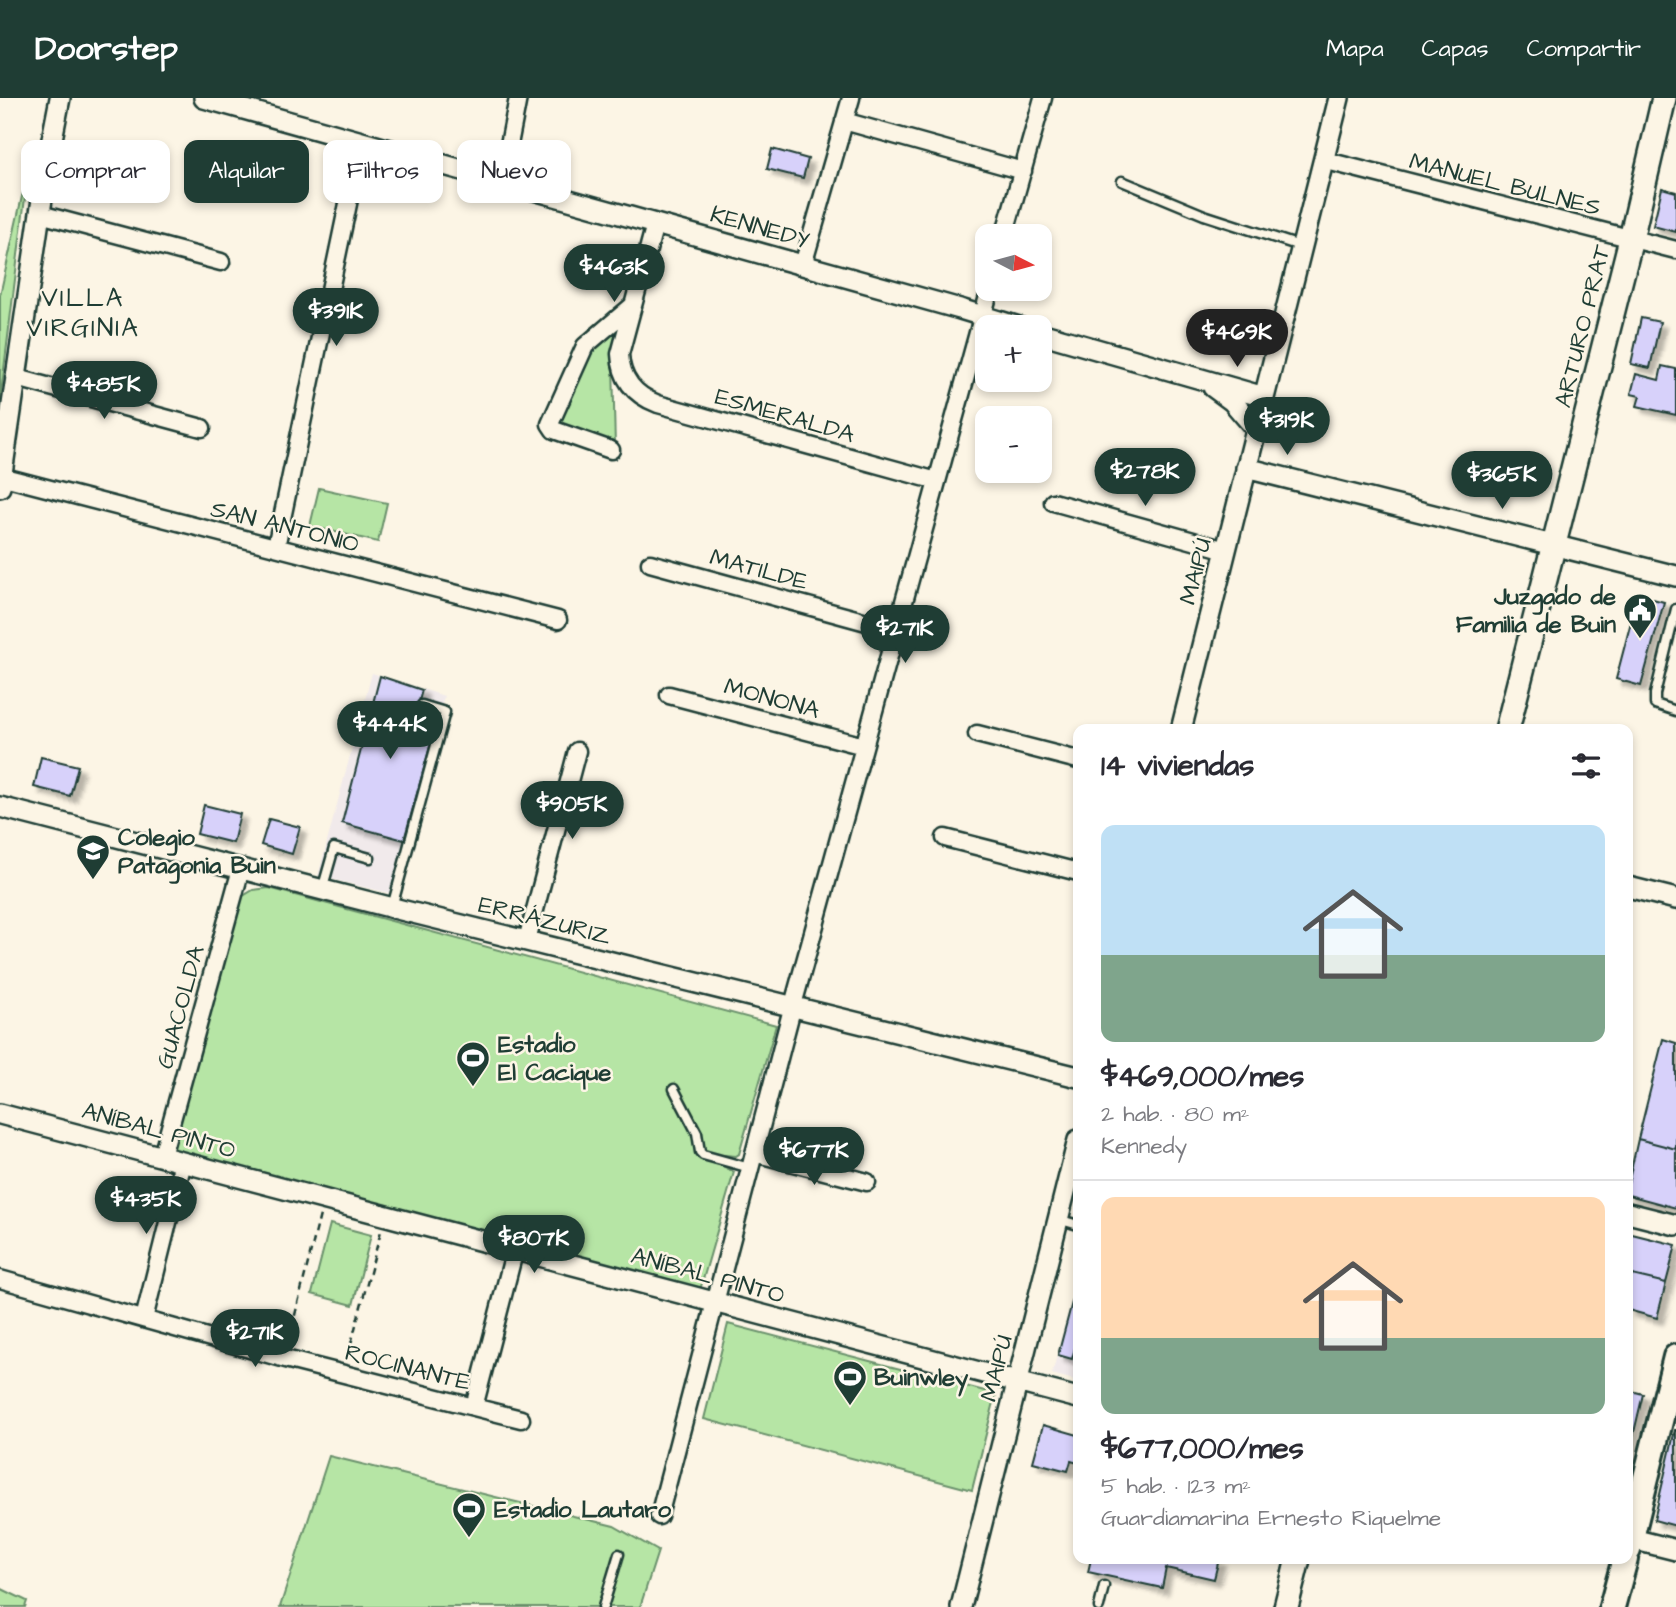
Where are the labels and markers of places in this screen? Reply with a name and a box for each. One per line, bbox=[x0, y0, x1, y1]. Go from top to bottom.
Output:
pin: $463K bbox=[565, 244, 663, 304]
pin: $391K bbox=[287, 288, 385, 348]
pin: $469K bbox=[1188, 310, 1286, 369]
pin: $485K bbox=[55, 362, 153, 421]
pin: $319K bbox=[1238, 398, 1336, 457]
pin: $278K bbox=[1096, 448, 1194, 508]
pin: $365K bbox=[1453, 452, 1551, 511]
place label: Juzgado de Familia de Buin bbox=[1456, 580, 1616, 642]
public building icon: Juzgado de Familia de Buin bbox=[1621, 591, 1659, 640]
pin: $271K bbox=[856, 606, 954, 665]
pin: $444K bbox=[341, 702, 439, 761]
pin: $905K bbox=[523, 782, 621, 841]
place label: Colegio Patagonia Buin bbox=[118, 821, 276, 884]
school or university icon: Colegio Patagonia Buin bbox=[74, 832, 112, 881]
place label: Estadio El Cacique bbox=[498, 1028, 611, 1090]
sports icon: Estadio El Cacique bbox=[454, 1039, 492, 1088]
pin: $677K bbox=[765, 1128, 863, 1187]
pin: $435K bbox=[97, 1176, 195, 1236]
pin: $807K bbox=[485, 1216, 583, 1275]
pin: $271K bbox=[206, 1310, 304, 1369]
sports icon: Buinwley bbox=[831, 1358, 869, 1407]
place label: Buinwley bbox=[874, 1361, 969, 1397]
sports icon: Estadio Lautaro bbox=[450, 1490, 488, 1539]
place label: Estadio Lautaro bbox=[494, 1493, 671, 1527]

